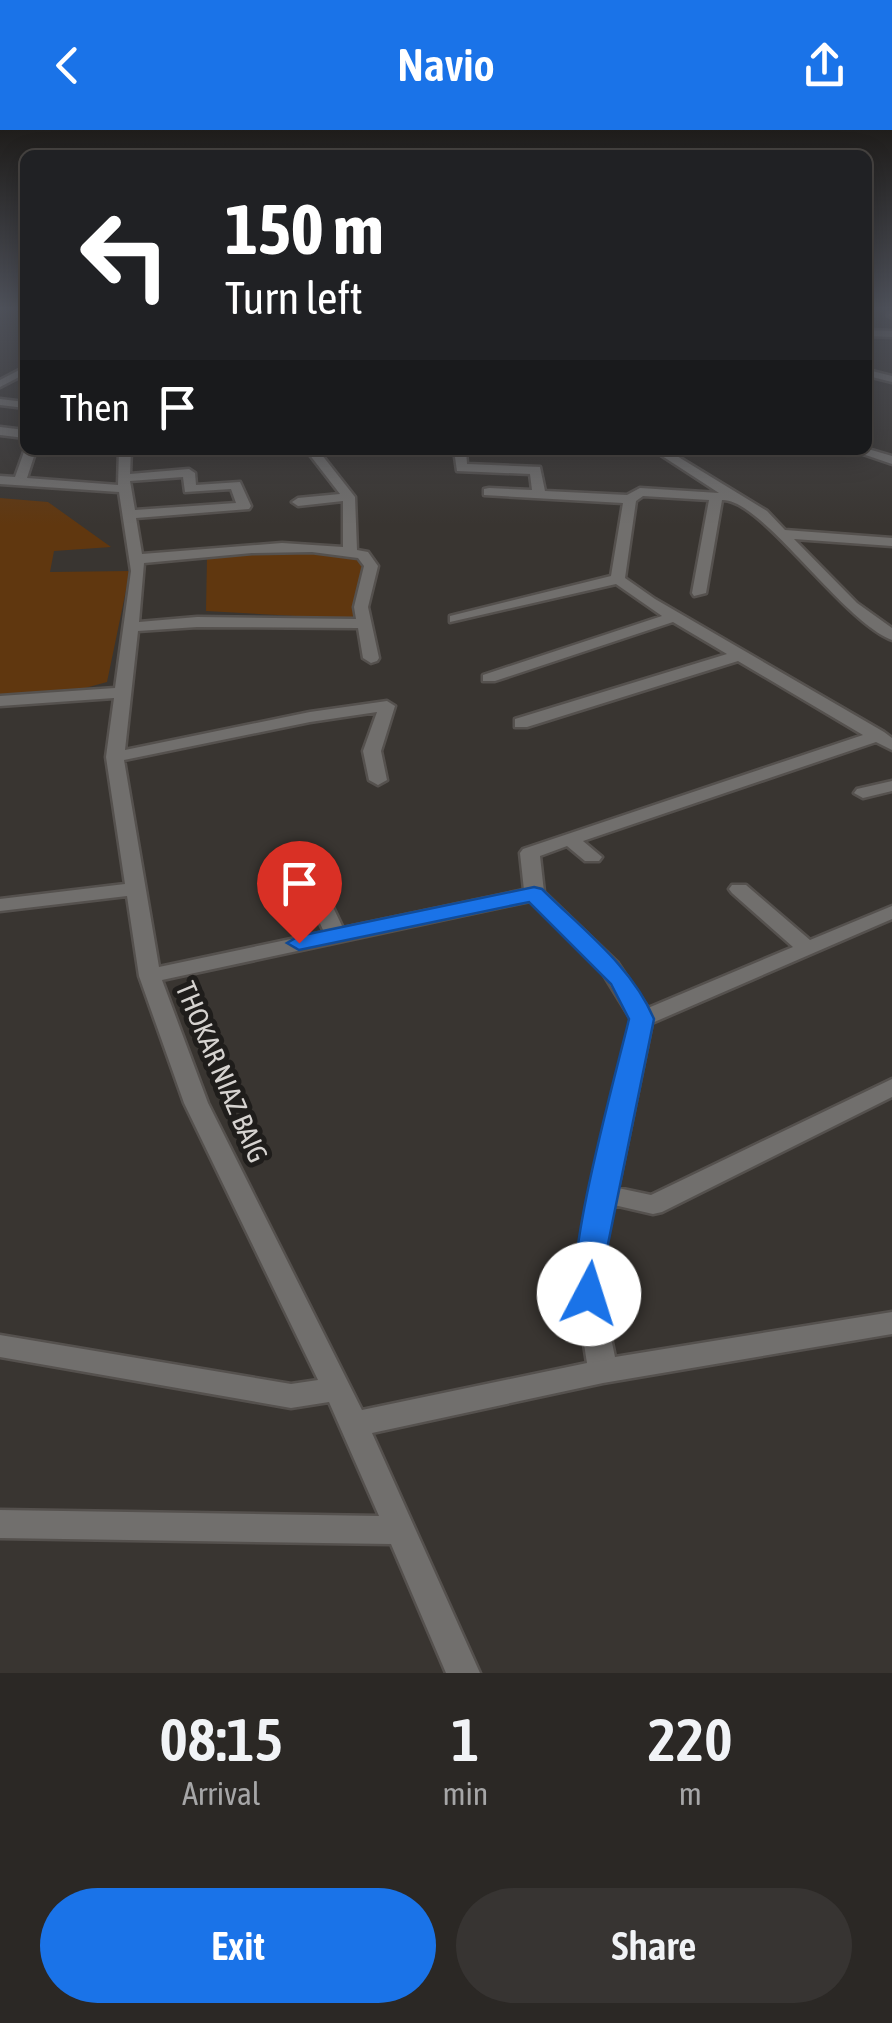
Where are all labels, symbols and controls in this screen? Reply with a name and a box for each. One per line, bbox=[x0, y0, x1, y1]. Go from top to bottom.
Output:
icon: back bbox=[40, 38, 95, 93]
icon: share bbox=[797, 38, 852, 93]
text: Navio bbox=[397, 39, 495, 91]
text: 150 m bbox=[225, 189, 384, 269]
icon: left bbox=[60, 190, 190, 320]
text: Turn left bbox=[225, 272, 363, 324]
icon: arrive bbox=[150, 380, 205, 435]
text: Then bbox=[60, 386, 130, 429]
pin bbox=[257, 841, 342, 944]
icon: arrive bbox=[272, 856, 327, 911]
street label: THOKAR NIAZ BAIG bbox=[170, 977, 274, 1167]
position arrow bbox=[537, 1242, 641, 1346]
text: 08:15 bbox=[159, 1705, 283, 1774]
text: 1 bbox=[451, 1705, 480, 1774]
text: 220 bbox=[648, 1705, 732, 1774]
text: Arrival bbox=[182, 1775, 260, 1812]
text: min bbox=[442, 1775, 488, 1812]
text: m bbox=[679, 1775, 702, 1812]
button: Exit bbox=[40, 1888, 436, 2003]
button: Share bbox=[456, 1888, 852, 2003]

